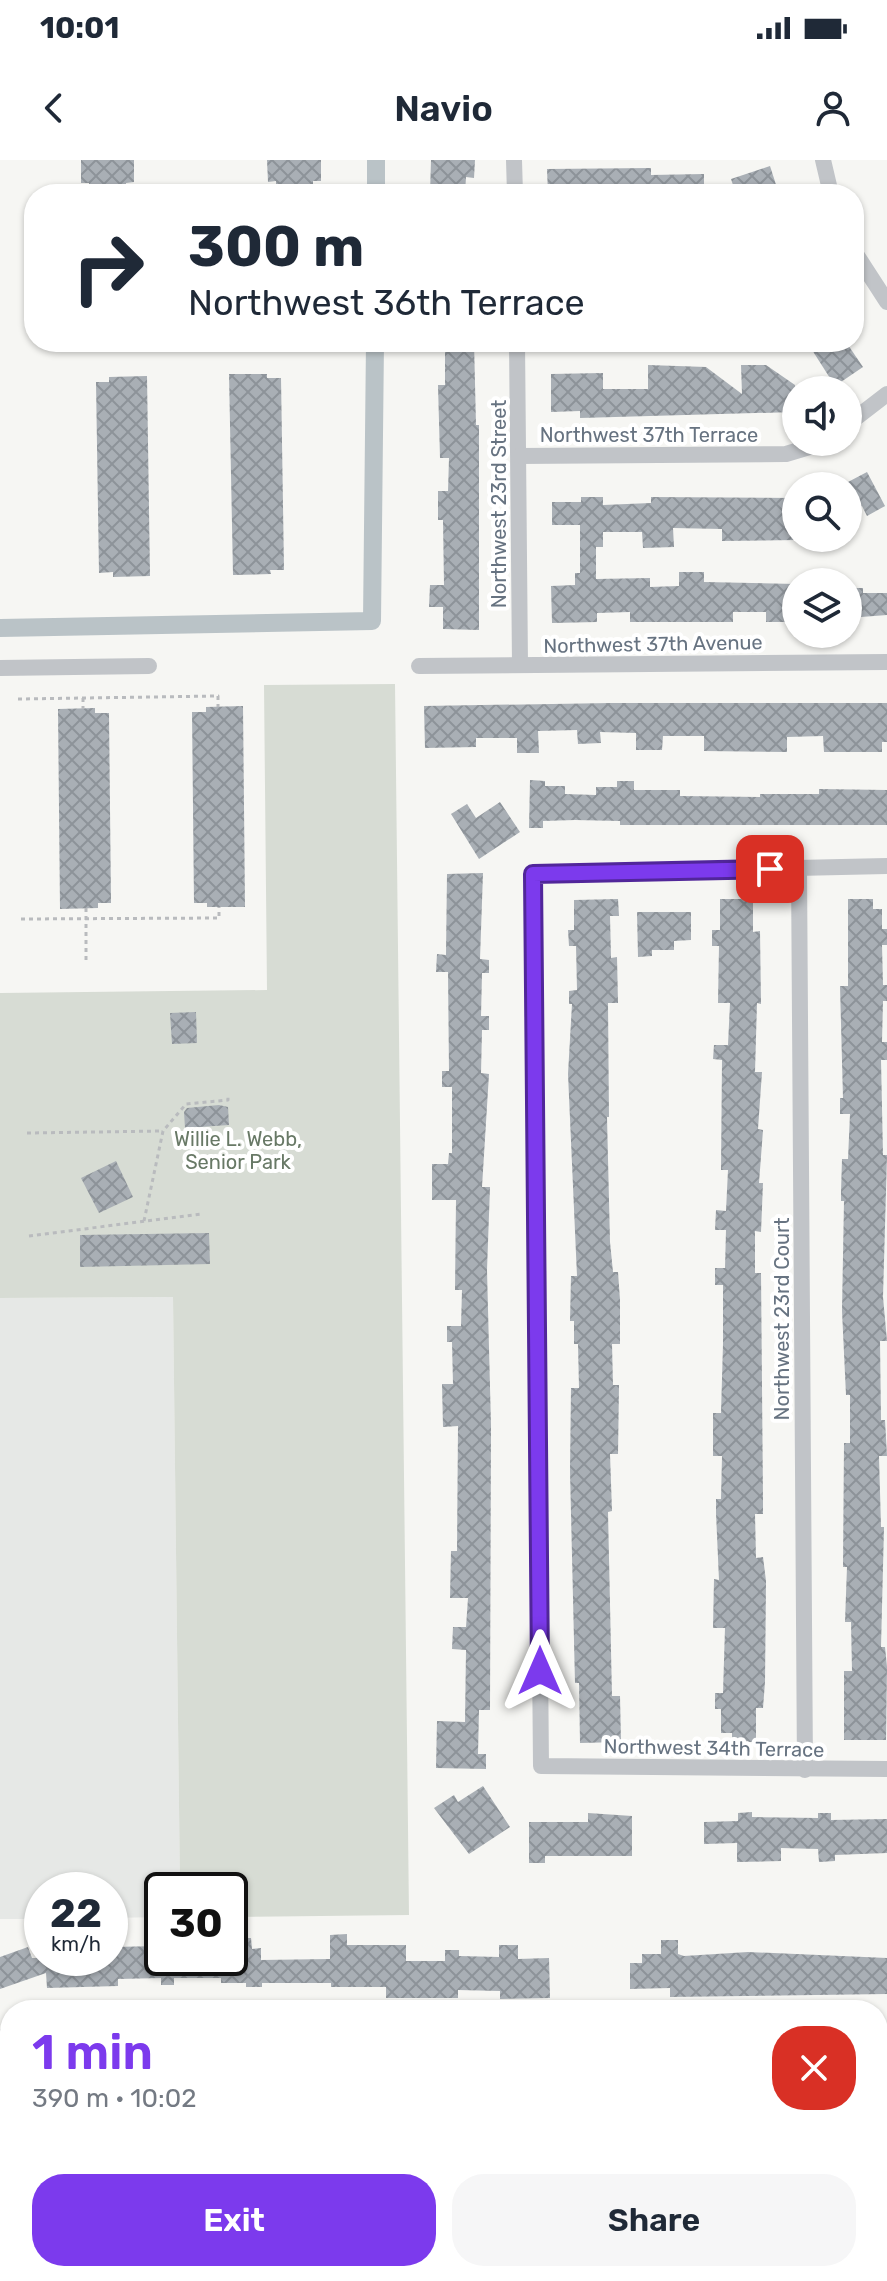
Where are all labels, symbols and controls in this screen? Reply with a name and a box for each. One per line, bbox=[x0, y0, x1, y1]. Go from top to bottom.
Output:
text: 10:01 bbox=[40, 10, 119, 46]
icon: back bbox=[32, 86, 76, 130]
icon: person bbox=[811, 86, 855, 130]
text: Navio bbox=[394, 87, 493, 130]
text: 300 m bbox=[188, 214, 364, 280]
icon: right bbox=[56, 216, 160, 320]
text: Northwest 36th Terrace bbox=[188, 281, 585, 324]
map controls bbox=[782, 376, 862, 648]
button: sound bbox=[782, 376, 862, 456]
street label: Northwest 23rd Street bbox=[487, 400, 511, 608]
street label: Northwest 37th Terrace bbox=[540, 423, 758, 447]
button: search bbox=[782, 472, 862, 552]
button: layers bbox=[782, 568, 862, 648]
street label: Northwest 37th Avenue bbox=[543, 630, 763, 658]
pin bbox=[736, 835, 804, 903]
icon: arrive bbox=[748, 847, 792, 891]
park label: Willie L. Webb, Senior Park bbox=[174, 1127, 302, 1174]
street label: Northwest 23rd Court bbox=[770, 1217, 794, 1420]
position arrow bbox=[498, 1629, 582, 1713]
street label: Northwest 34th Terrace bbox=[603, 1734, 825, 1762]
speed limit sign: 30 bbox=[144, 1872, 248, 1976]
text: 22 bbox=[50, 1890, 102, 1937]
text: km/h bbox=[51, 1932, 101, 1956]
text: 1 min bbox=[32, 2024, 153, 2081]
button: close bbox=[772, 2026, 856, 2110]
text: 390 m · 10:02 bbox=[32, 2083, 196, 2114]
button: Exit bbox=[32, 2174, 436, 2266]
button: Share bbox=[452, 2174, 856, 2266]

